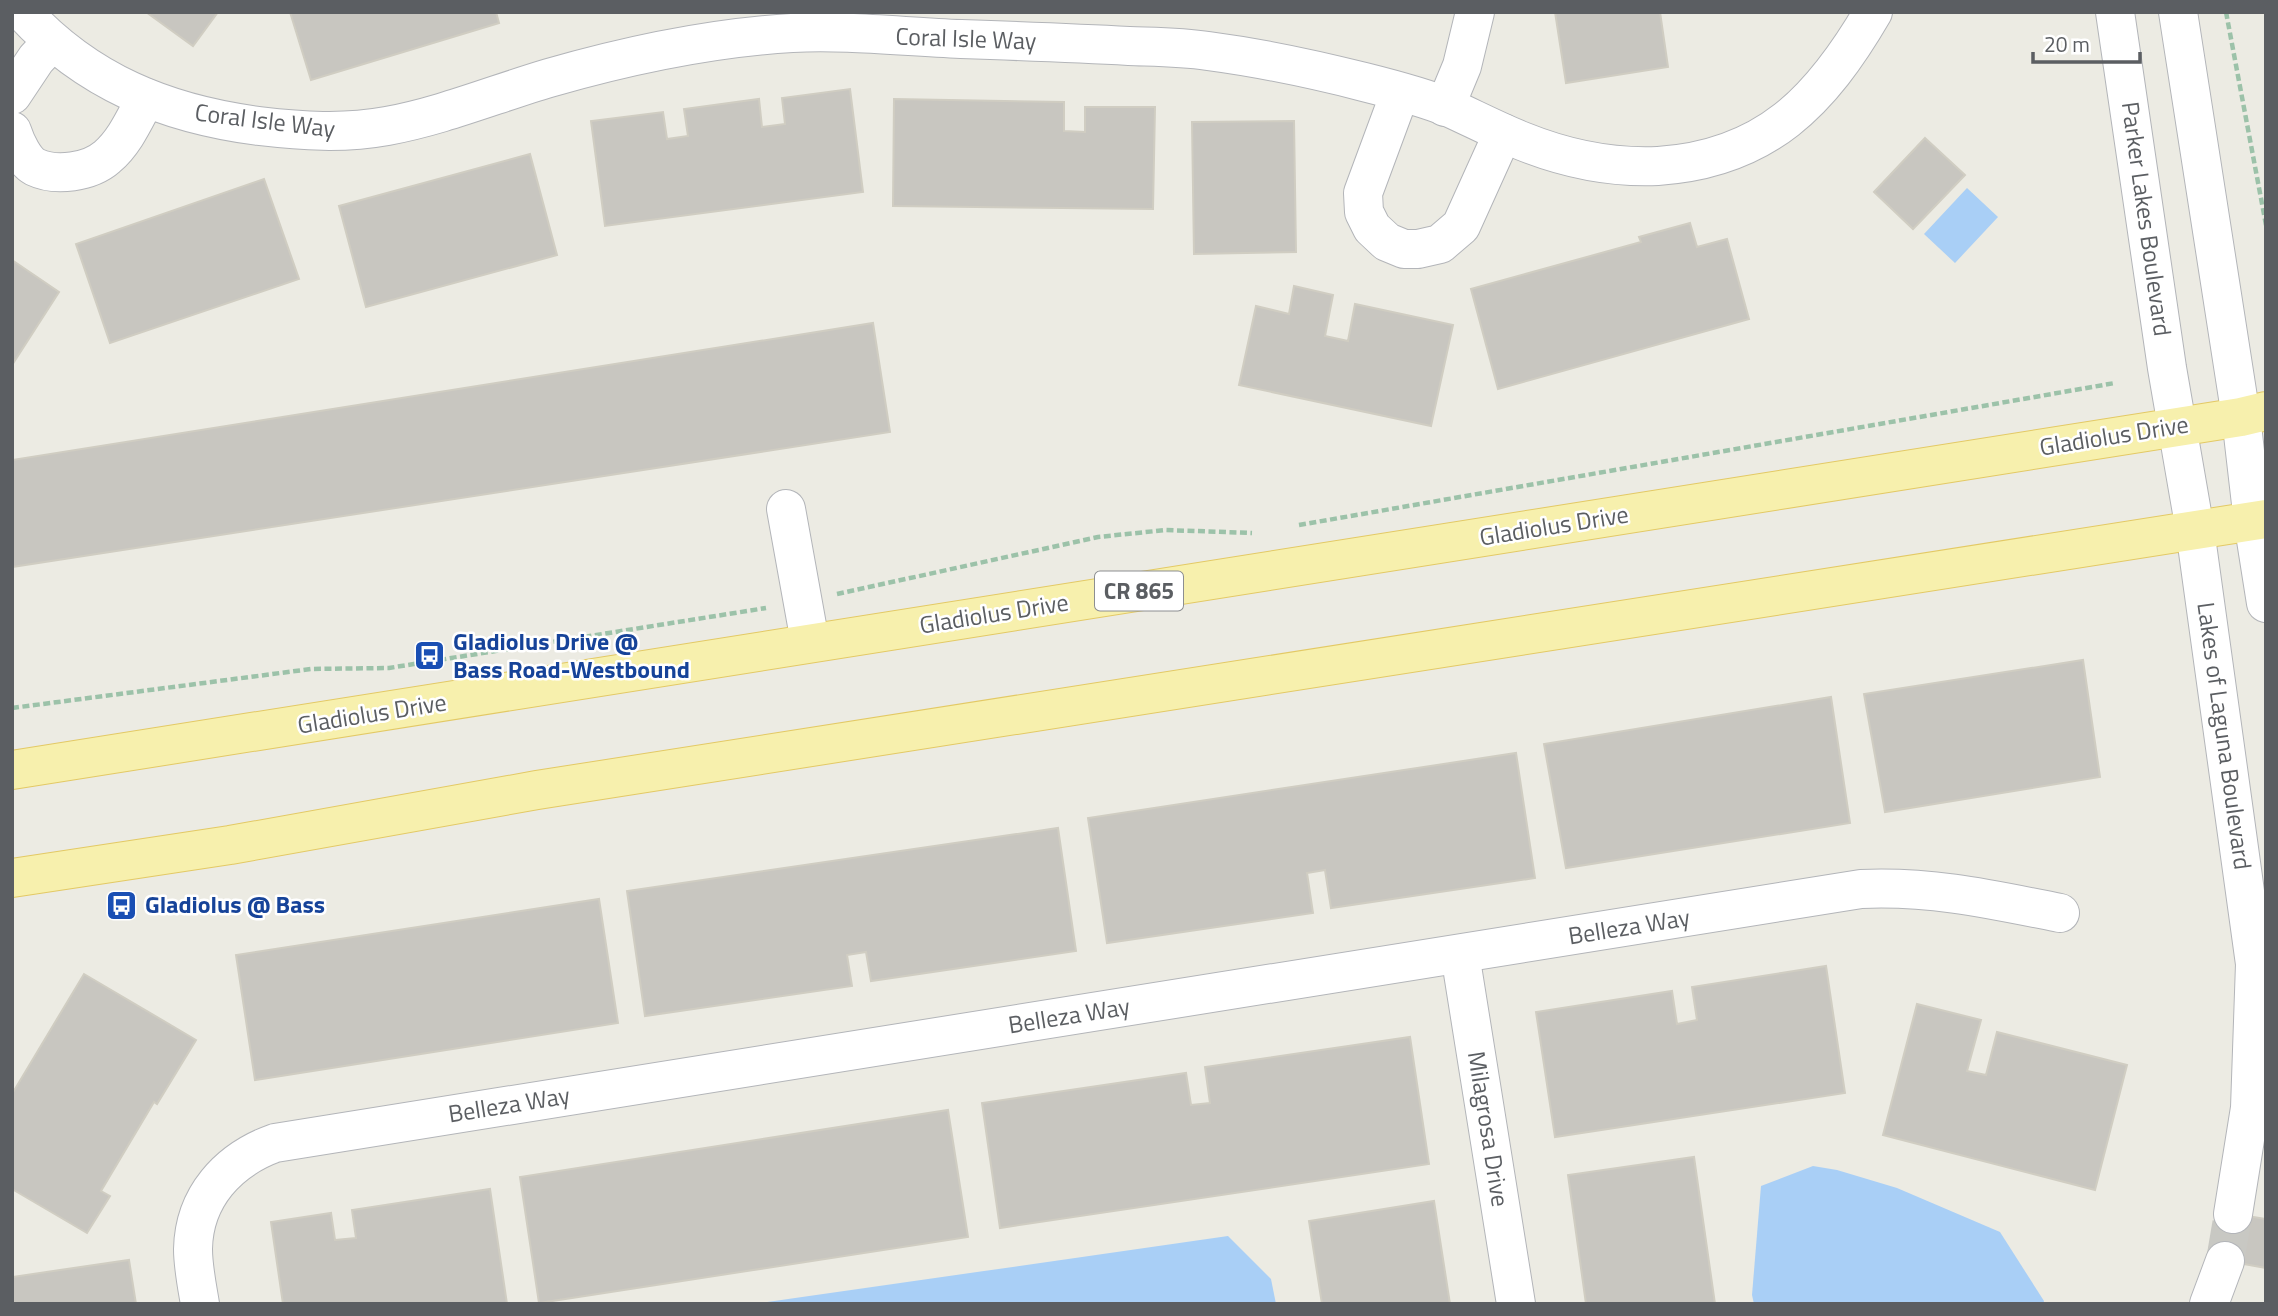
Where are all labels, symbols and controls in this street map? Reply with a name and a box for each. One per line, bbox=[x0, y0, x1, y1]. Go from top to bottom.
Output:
street label: Coral Isle Way bbox=[895, 18, 1038, 58]
scale bar bbox=[2033, 21, 2140, 65]
text: 20 m bbox=[2044, 28, 2090, 60]
street label: Coral Isle Way bbox=[193, 94, 338, 147]
street label: Parker Lakes Boulevard bbox=[2113, 99, 2181, 338]
street label: Gladiolus Drive bbox=[2037, 405, 2191, 465]
street label: Gladiolus Drive bbox=[1477, 495, 1631, 555]
road number: CR 865 bbox=[1095, 572, 1183, 610]
street label: Gladiolus Drive bbox=[917, 583, 1071, 643]
street label: Lakes of Laguna Boulevard bbox=[2188, 600, 2262, 872]
place label: Gladiolus Drive @ Bass Road-Westbound bbox=[453, 623, 690, 687]
bus stop icon: Gladiolus Drive @ Bass Road-Westbound bbox=[413, 639, 447, 673]
street label: Gladiolus Drive bbox=[295, 683, 449, 743]
place label: Gladiolus @ Bass bbox=[145, 886, 325, 922]
bus stop icon: Gladiolus @ Bass bbox=[105, 888, 139, 922]
street label: Belleza Way bbox=[1565, 899, 1693, 953]
street label: Belleza Way bbox=[1005, 988, 1133, 1042]
street label: Milagrosa Drive bbox=[1459, 1048, 1519, 1209]
street label: Belleza Way bbox=[445, 1077, 573, 1131]

